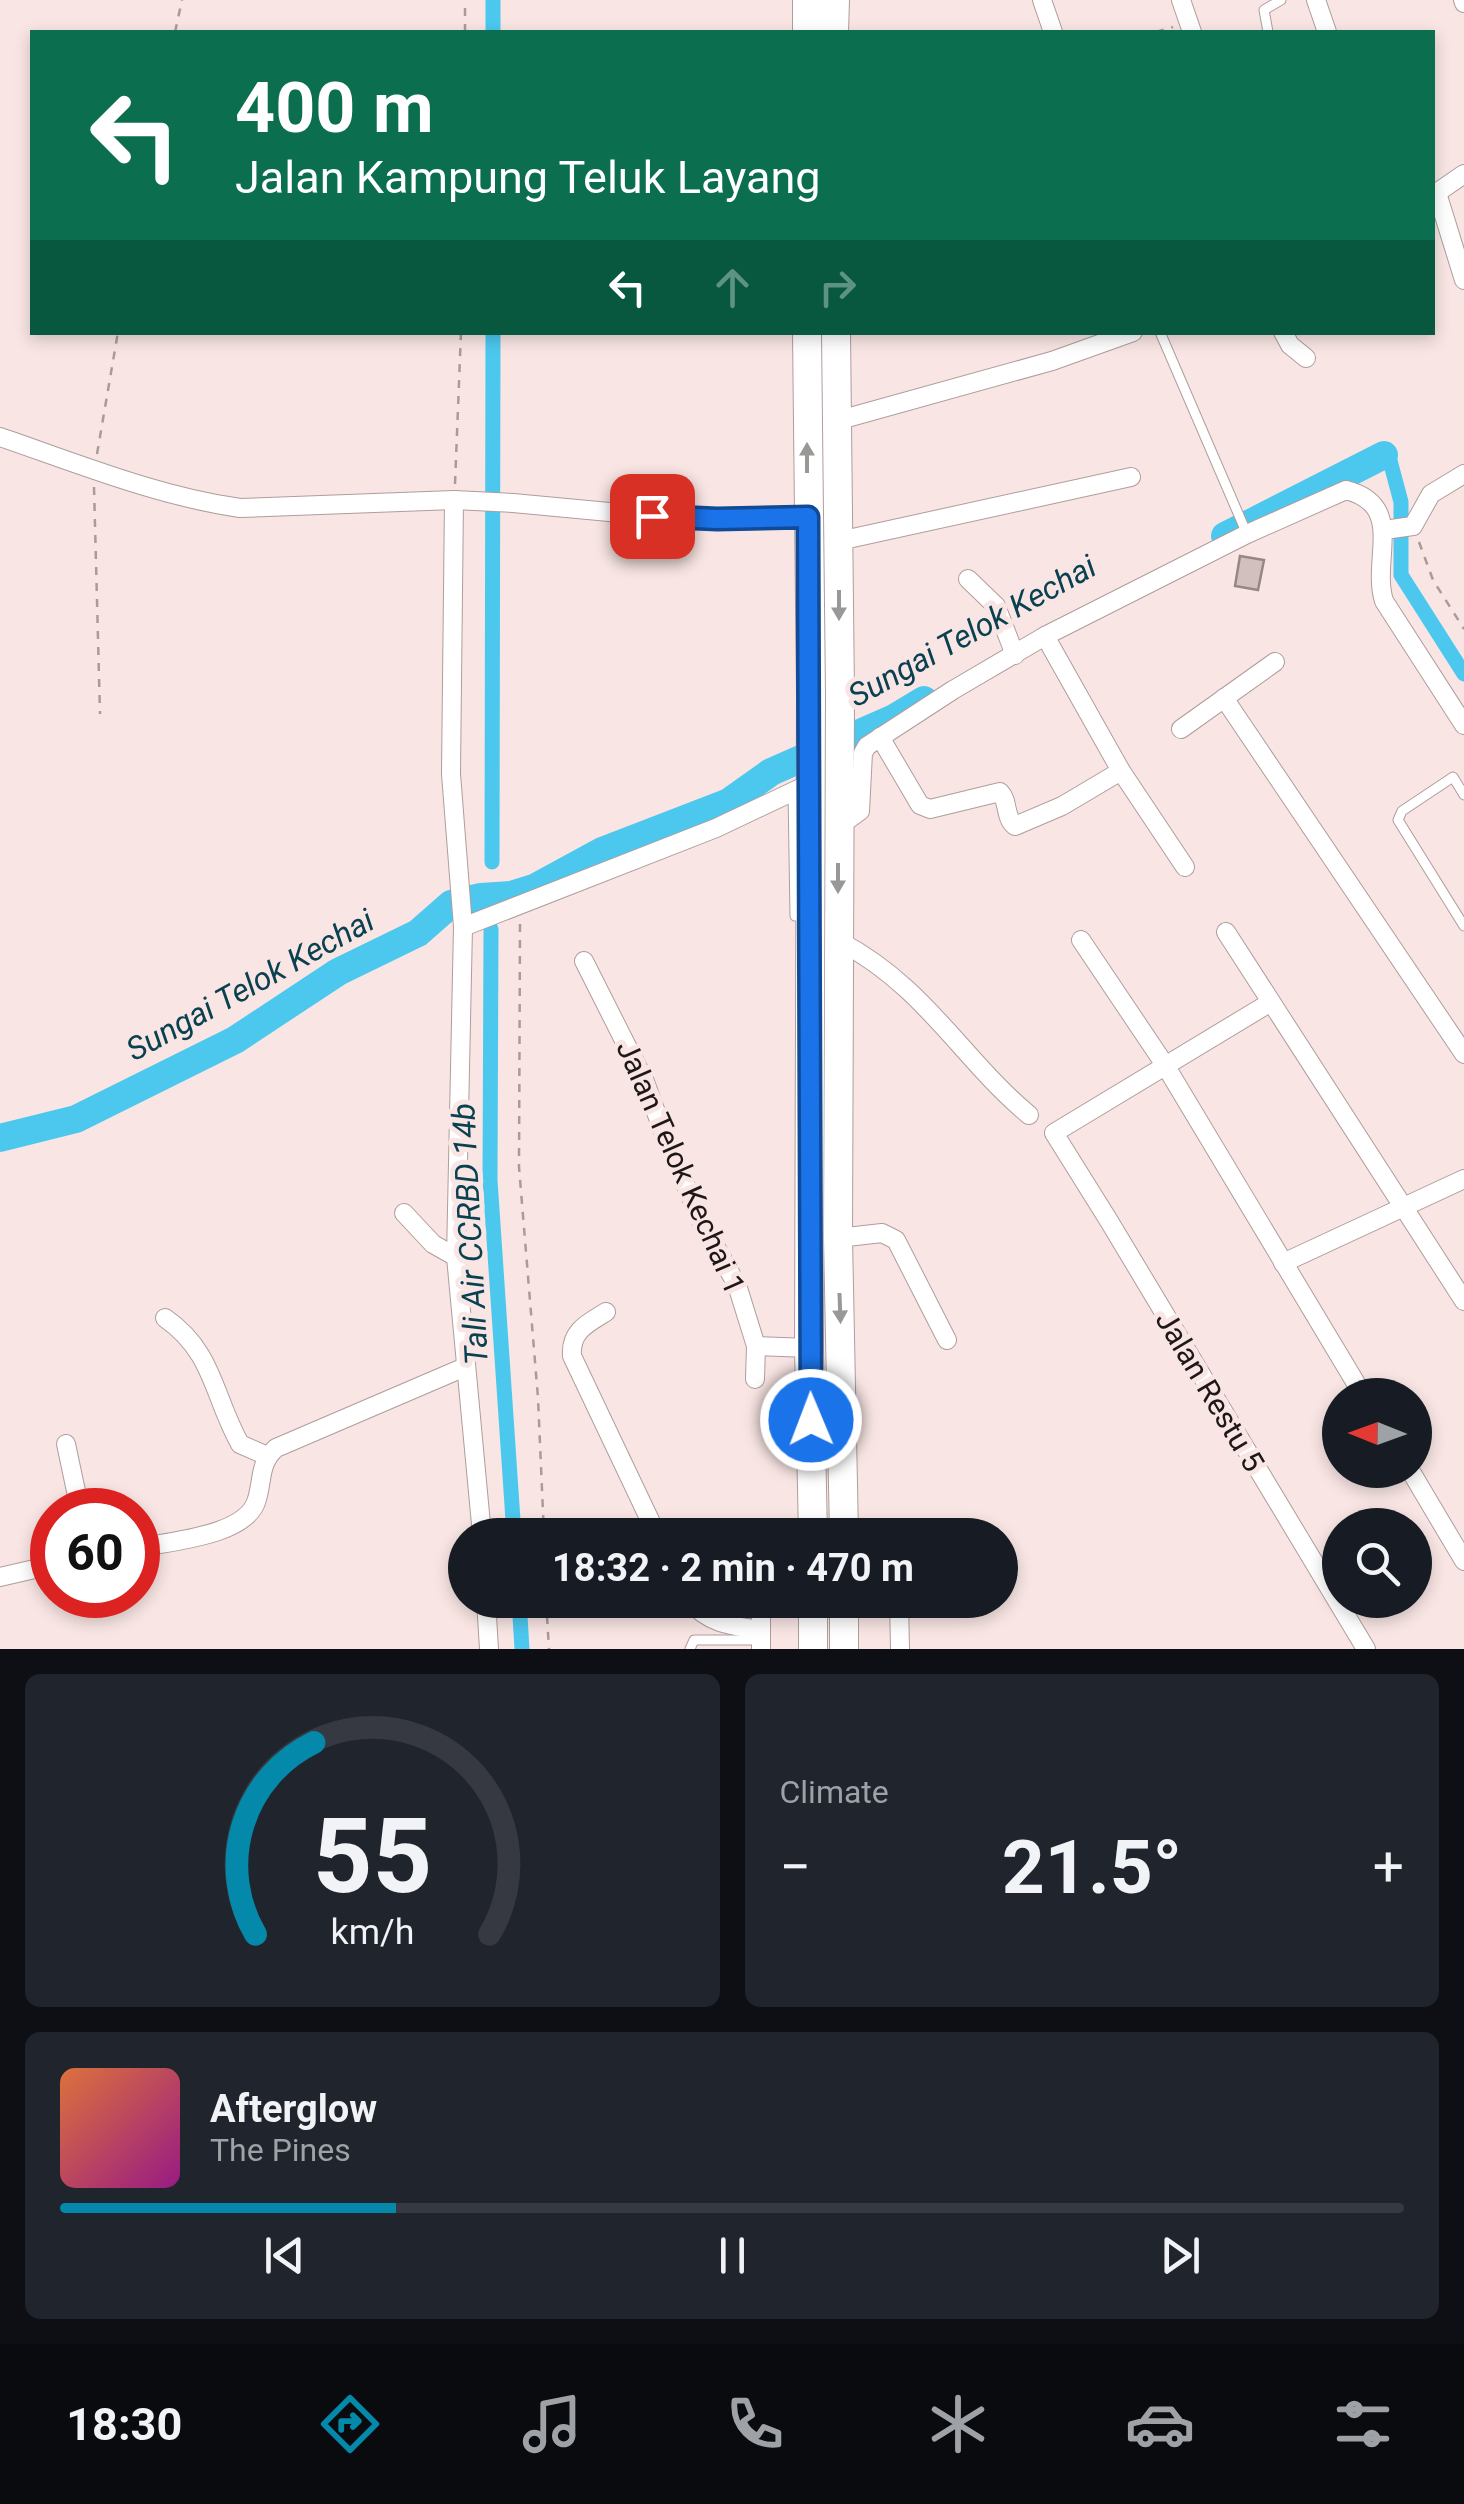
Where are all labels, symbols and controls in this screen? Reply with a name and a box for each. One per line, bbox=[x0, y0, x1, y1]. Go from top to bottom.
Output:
text: 400 m bbox=[235, 67, 434, 149]
icon: left bbox=[70, 70, 200, 200]
text: Jalan Kampung Teluk Layang bbox=[235, 151, 821, 204]
icon: left bbox=[600, 260, 655, 315]
icon: ahead bbox=[705, 260, 760, 315]
icon: right bbox=[810, 260, 865, 315]
one-way arrow bbox=[799, 441, 815, 473]
pin bbox=[610, 474, 695, 559]
icon: arrive bbox=[625, 489, 680, 544]
water label: Sungai Telok Kechai bbox=[841, 547, 1103, 715]
one-way arrow bbox=[831, 589, 847, 621]
one-way arrow bbox=[830, 863, 846, 895]
water label: Sungai Telok Kechai bbox=[119, 901, 381, 1069]
street label: Jalan Telok Kechai 1 bbox=[609, 1035, 753, 1299]
water label: Tali Air CCRBD 14b bbox=[444, 1102, 496, 1366]
one-way arrow bbox=[833, 1293, 849, 1325]
street label: Jalan Restu 5 bbox=[1148, 1304, 1272, 1478]
position arrow bbox=[759, 1368, 863, 1472]
north arrow bbox=[1322, 1378, 1432, 1488]
map controls bbox=[1322, 1378, 1432, 1618]
speed limit sign: 60 bbox=[30, 1488, 160, 1618]
button: search bbox=[1322, 1508, 1432, 1618]
text: 18:32 · 2 min · 470 m bbox=[552, 1546, 914, 1590]
text: Climate bbox=[780, 1773, 889, 1811]
text: 55 bbox=[313, 1796, 432, 1917]
text: 21.5° bbox=[1002, 1823, 1182, 1911]
text: − bbox=[780, 1835, 811, 1899]
text: + bbox=[1373, 1835, 1404, 1899]
text: km/h bbox=[330, 1911, 414, 1953]
text: Afterglow bbox=[210, 2087, 377, 2131]
text: The Pines bbox=[210, 2131, 351, 2169]
icon: previous bbox=[257, 2228, 312, 2283]
icon: pause bbox=[705, 2228, 760, 2283]
icon: next bbox=[1153, 2228, 1208, 2283]
icon: directions bbox=[315, 2389, 385, 2459]
icon: music bbox=[517, 2389, 587, 2459]
icon: phone bbox=[720, 2389, 790, 2459]
icon: climate bbox=[923, 2389, 993, 2459]
icon: car bbox=[1125, 2389, 1195, 2459]
icon: filters bbox=[1328, 2389, 1398, 2459]
text: 18:30 bbox=[66, 2398, 182, 2451]

